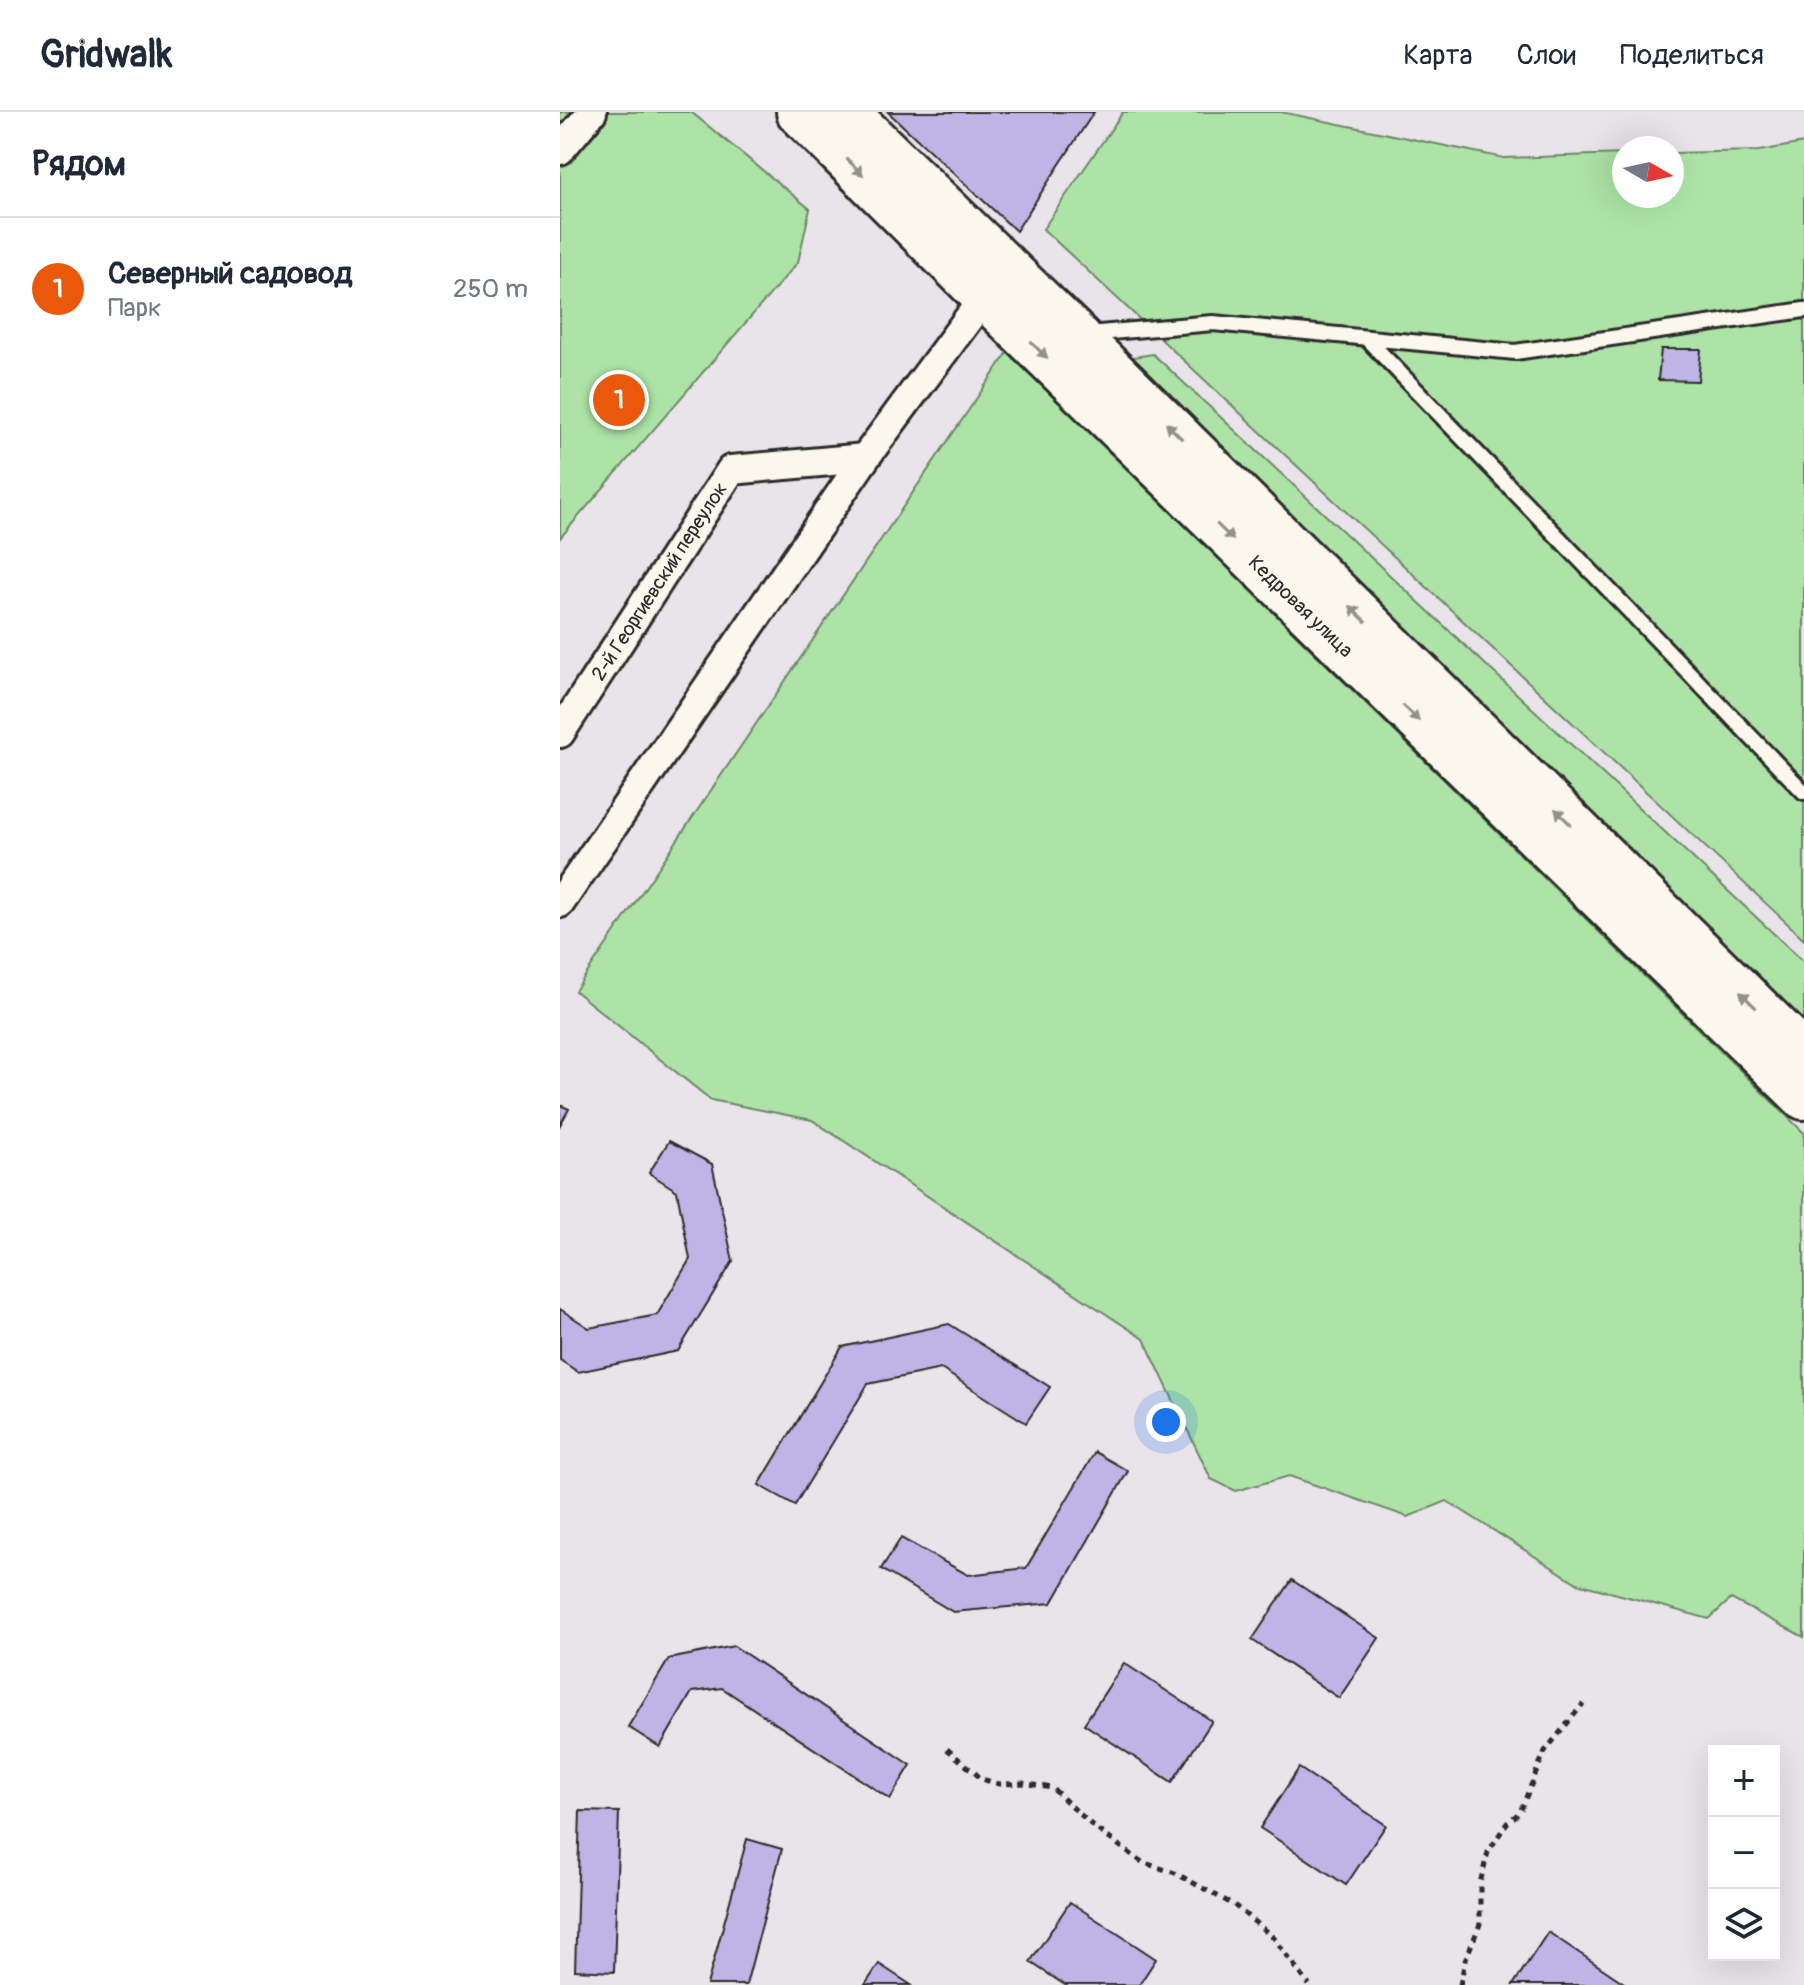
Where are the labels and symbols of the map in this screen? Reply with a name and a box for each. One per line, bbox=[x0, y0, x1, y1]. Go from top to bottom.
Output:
north arrow bbox=[1612, 136, 1684, 208]
one-way arrow bbox=[845, 157, 863, 176]
one-way arrow bbox=[1029, 340, 1048, 359]
pin: 1 bbox=[593, 370, 645, 430]
one-way arrow bbox=[1165, 423, 1184, 441]
street label: 2-й Георгиевский переулок bbox=[586, 477, 733, 685]
one-way arrow bbox=[1215, 522, 1234, 541]
street label: Кедровая улица bbox=[1243, 550, 1358, 663]
one-way arrow bbox=[1349, 605, 1368, 624]
one-way arrow bbox=[1401, 704, 1420, 722]
one-way arrow bbox=[1554, 808, 1573, 827]
one-way arrow bbox=[1739, 991, 1758, 1010]
your location bbox=[1146, 1402, 1186, 1442]

